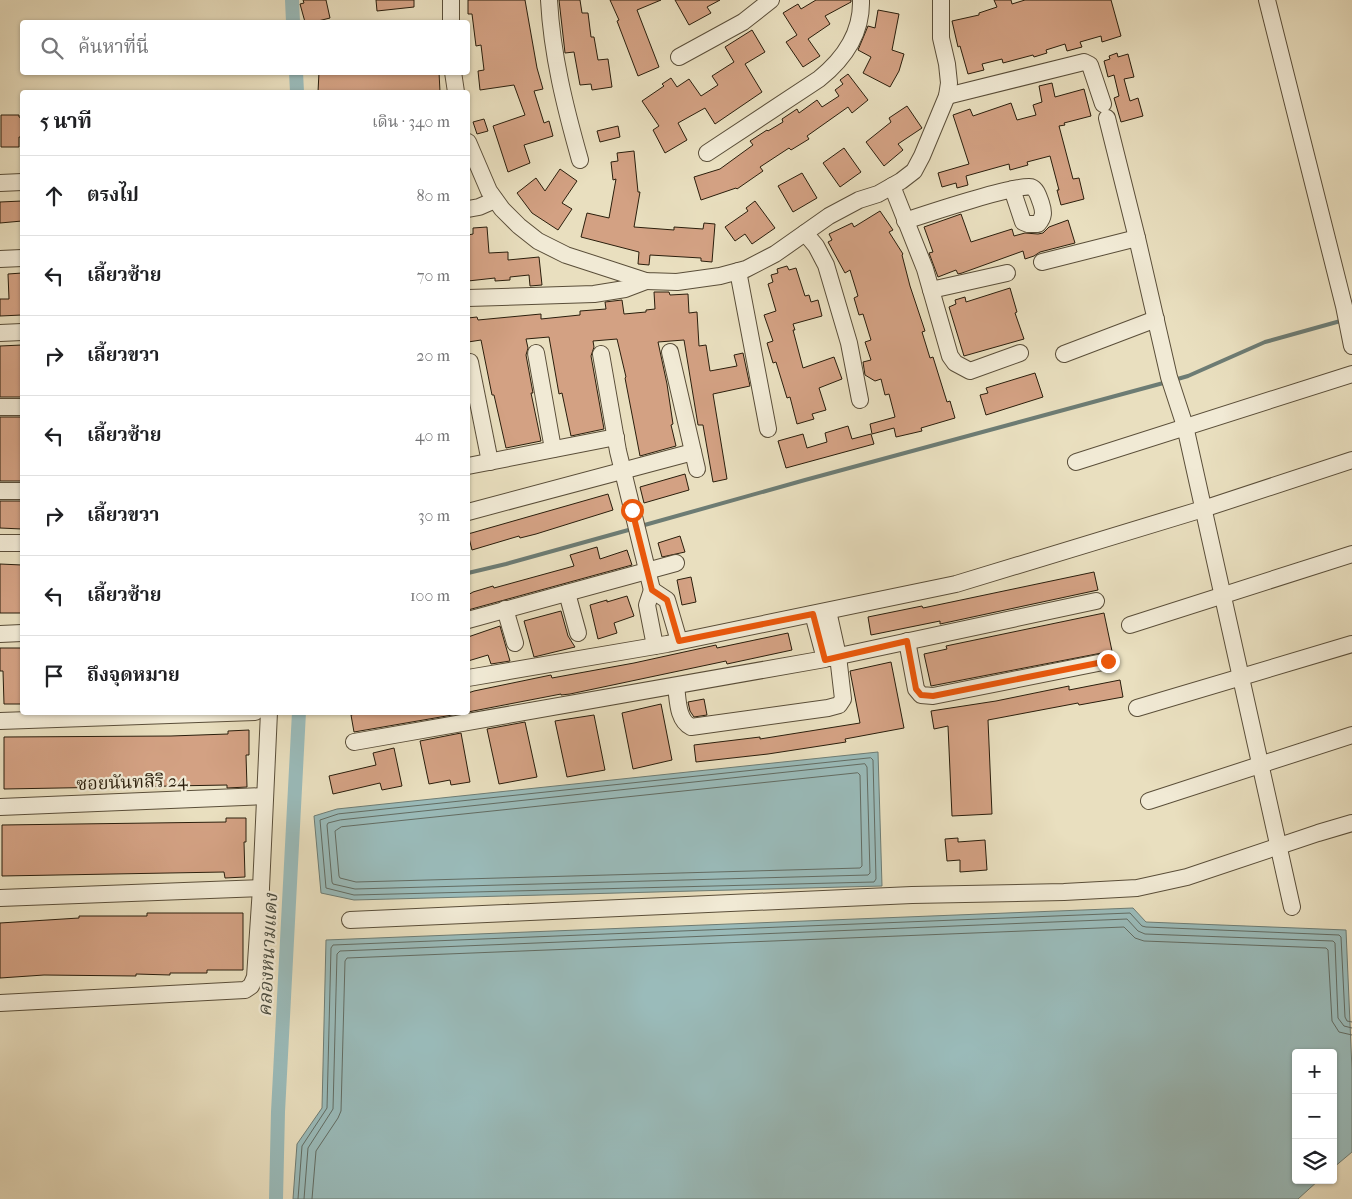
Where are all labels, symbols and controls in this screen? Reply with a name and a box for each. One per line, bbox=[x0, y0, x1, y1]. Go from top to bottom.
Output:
search box bbox=[20, 20, 470, 75]
icon: search bbox=[38, 34, 66, 62]
text: ค้นหาที่นี่ bbox=[78, 36, 149, 58]
text: 5 นาที bbox=[40, 109, 92, 133]
text: เดิน · 340 m bbox=[372, 112, 450, 131]
icon: ahead bbox=[40, 182, 68, 210]
text: ตรงไป bbox=[87, 184, 139, 206]
text: 80 m bbox=[416, 186, 450, 205]
icon: left bbox=[40, 262, 68, 290]
text: เลี้ยวซ้าย bbox=[87, 264, 161, 286]
text: 70 m bbox=[417, 266, 450, 285]
icon: right bbox=[40, 342, 68, 370]
text: เลี้ยวขวา bbox=[87, 344, 159, 366]
text: 20 m bbox=[416, 346, 450, 365]
icon: left bbox=[40, 422, 68, 450]
text: เลี้ยวซ้าย bbox=[87, 424, 161, 446]
text: 40 m bbox=[415, 426, 450, 445]
route start bbox=[621, 499, 644, 522]
icon: right bbox=[40, 502, 68, 530]
text: เลี้ยวขวา bbox=[87, 504, 159, 526]
text: 30 m bbox=[418, 506, 450, 525]
icon: left bbox=[40, 582, 68, 610]
text: เลี้ยวซ้าย bbox=[87, 584, 161, 606]
text: 100 m bbox=[410, 586, 450, 605]
route end bbox=[1097, 650, 1120, 673]
icon: arrive bbox=[40, 662, 68, 690]
text: ถึงจุดหมาย bbox=[87, 664, 180, 686]
street label: ซอยนันทสิริ 24 bbox=[76, 770, 188, 795]
water label: คลองหนามแดง bbox=[254, 891, 282, 1017]
map controls bbox=[1292, 1049, 1337, 1184]
button: + bbox=[1292, 1049, 1337, 1094]
button: − bbox=[1292, 1094, 1337, 1139]
button: layers bbox=[1292, 1139, 1337, 1184]

